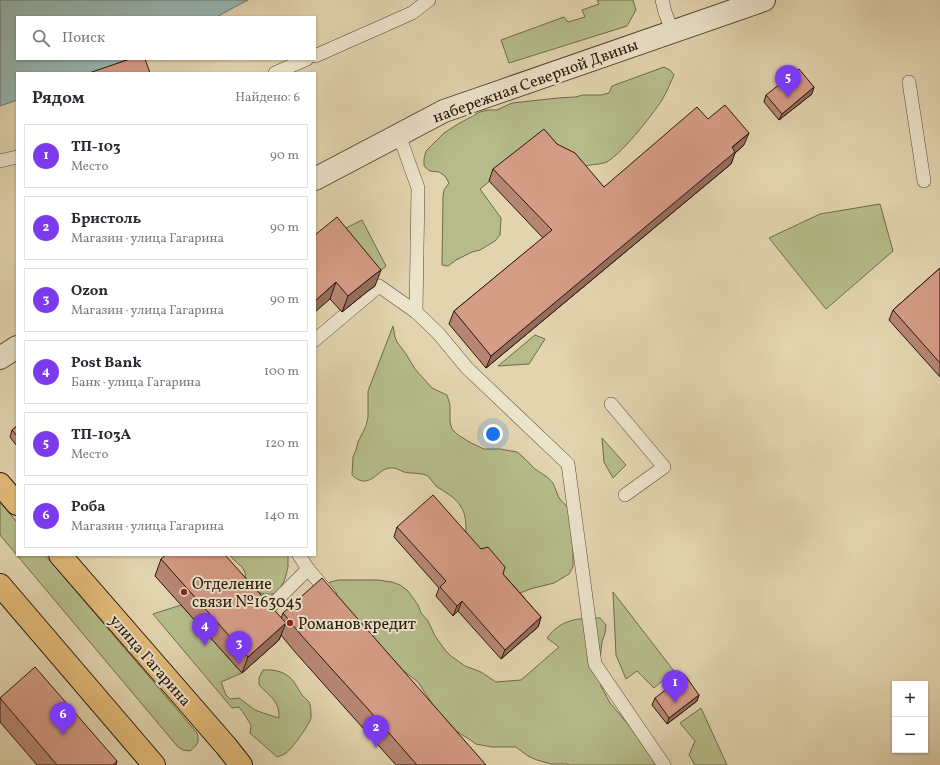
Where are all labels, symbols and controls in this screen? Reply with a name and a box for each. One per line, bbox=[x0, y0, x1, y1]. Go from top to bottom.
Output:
search box bbox=[16, 16, 316, 60]
icon: search bbox=[30, 27, 52, 49]
text: Поиск bbox=[62, 28, 105, 49]
street label: набережная Северной Двины bbox=[430, 34, 641, 129]
pin: 5 bbox=[775, 65, 801, 98]
text: Рядом bbox=[32, 87, 85, 110]
text: Найдено: 6 bbox=[235, 89, 300, 107]
text: ТП-103 bbox=[71, 137, 121, 158]
text: 1 bbox=[43, 147, 49, 165]
text: 90 m bbox=[270, 147, 299, 165]
text: Место bbox=[71, 158, 108, 176]
text: Бристоль bbox=[71, 209, 141, 230]
text: 2 bbox=[43, 219, 49, 237]
text: 90 m bbox=[270, 219, 299, 237]
text: Магазин · улица Гагарина bbox=[71, 230, 224, 248]
text: Ozon bbox=[71, 281, 108, 302]
text: 3 bbox=[43, 291, 49, 309]
text: 90 m bbox=[270, 291, 299, 309]
text: Магазин · улица Гагарина bbox=[71, 302, 224, 320]
text: Post Bank bbox=[71, 353, 142, 374]
text: 4 bbox=[42, 363, 50, 381]
text: 100 m bbox=[264, 363, 299, 381]
text: Банк · улица Гагарина bbox=[71, 374, 201, 392]
your location bbox=[483, 424, 503, 444]
text: ТП-103А bbox=[71, 425, 131, 446]
text: 5 bbox=[43, 435, 49, 453]
text: 120 m bbox=[265, 435, 299, 453]
text: Место bbox=[71, 446, 108, 464]
text: Роба bbox=[71, 497, 106, 518]
text: 6 bbox=[42, 507, 50, 525]
text: 140 m bbox=[265, 507, 299, 525]
text: Магазин · улица Гагарина bbox=[71, 518, 224, 536]
place label: Отделение связи №163045 bbox=[192, 574, 302, 614]
marker: Отделение связи №163045 bbox=[179, 587, 189, 597]
street label: улица Гагарина bbox=[104, 611, 195, 712]
pin: 4 bbox=[192, 613, 218, 646]
place label: Романов кредит bbox=[298, 614, 416, 636]
marker: Романов кредит bbox=[285, 618, 295, 628]
pin: 3 bbox=[226, 631, 252, 664]
pin: 1 bbox=[662, 670, 688, 703]
map controls bbox=[892, 681, 928, 753]
button: + bbox=[892, 681, 928, 717]
pin: 6 bbox=[50, 702, 76, 735]
pin: 2 bbox=[363, 715, 389, 748]
button: − bbox=[892, 717, 928, 753]

